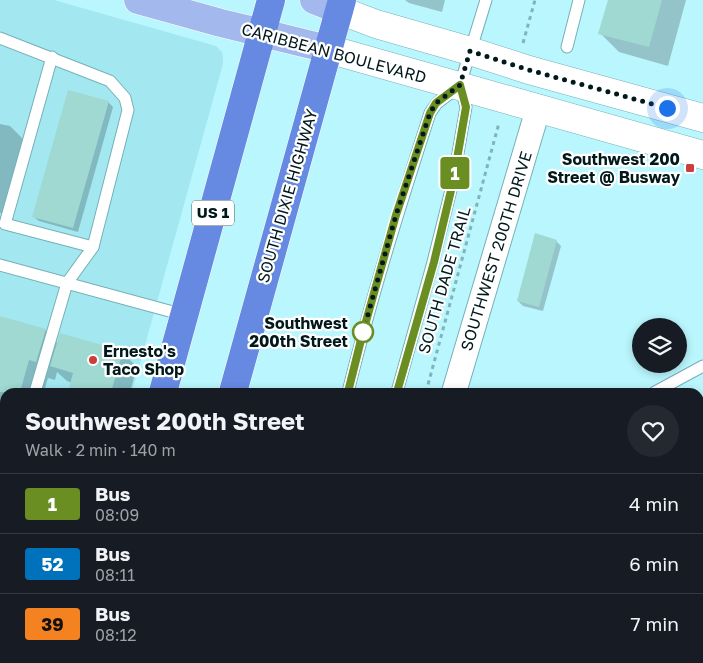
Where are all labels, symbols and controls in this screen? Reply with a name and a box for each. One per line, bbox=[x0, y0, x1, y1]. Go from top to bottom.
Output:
street label: CARIBBEAN BOULEVARD bbox=[239, 19, 429, 87]
your location bbox=[655, 96, 680, 121]
street label: SOUTH DIXIE HIGHWAY bbox=[253, 106, 322, 285]
street label: SOUTHWEST 200TH DRIVE bbox=[456, 149, 536, 353]
place label: Southwest 200 Street @ Busway bbox=[547, 149, 680, 187]
line badge: 1 bbox=[439, 157, 471, 189]
text: 1 bbox=[450, 162, 460, 184]
marker: Southwest 200 Street @ Busway bbox=[684, 162, 696, 174]
road number: US 1 bbox=[192, 200, 234, 226]
street label: SOUTH DADE TRAIL bbox=[413, 204, 475, 356]
place label: Southwest 200th Street bbox=[249, 313, 348, 351]
map controls bbox=[632, 318, 687, 373]
button: layers bbox=[632, 318, 687, 373]
marker: Southwest 200th Street bbox=[352, 321, 374, 343]
place label: Ernesto's Taco Shop bbox=[103, 341, 184, 379]
marker: Ernesto's Taco Shop bbox=[87, 354, 99, 366]
button: heart bbox=[627, 405, 679, 457]
text: Southwest 200th Street bbox=[25, 406, 305, 435]
text: Walk · 2 min · 140 m bbox=[25, 440, 176, 460]
text: Bus bbox=[95, 482, 130, 505]
text: 4 min bbox=[629, 492, 679, 515]
text: 1 bbox=[48, 493, 57, 515]
text: 08:09 bbox=[95, 505, 139, 525]
text: Bus bbox=[95, 542, 130, 565]
text: 6 min bbox=[629, 552, 679, 575]
text: 52 bbox=[42, 553, 63, 575]
text: 08:11 bbox=[95, 565, 135, 585]
text: Bus bbox=[95, 602, 130, 625]
text: 7 min bbox=[631, 612, 679, 635]
text: 39 bbox=[41, 613, 64, 635]
text: 08:12 bbox=[95, 625, 137, 645]

